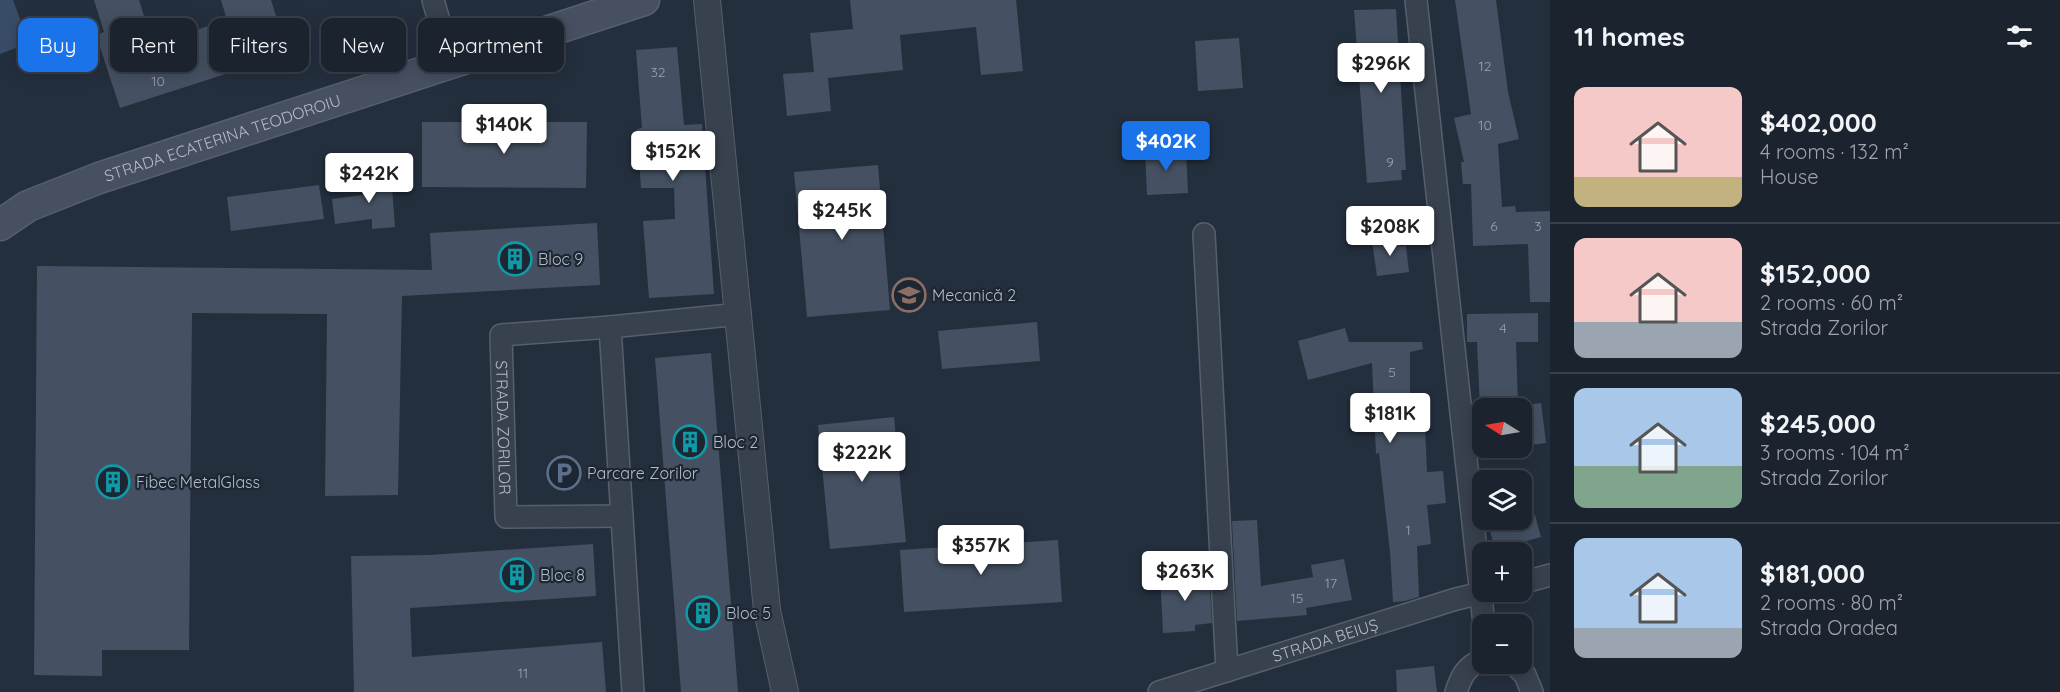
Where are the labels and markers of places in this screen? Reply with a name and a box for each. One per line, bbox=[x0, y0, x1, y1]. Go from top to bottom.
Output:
pin: $296K bbox=[1339, 43, 1423, 94]
pin: $140K bbox=[462, 104, 546, 155]
pin: $402K bbox=[1124, 121, 1208, 172]
pin: $152K bbox=[631, 131, 715, 182]
pin: $242K bbox=[327, 153, 411, 204]
pin: $245K bbox=[800, 190, 884, 241]
pin: $208K bbox=[1348, 206, 1432, 257]
building icon: Bloc 9 bbox=[497, 241, 533, 277]
place label: Bloc 9 bbox=[538, 249, 583, 269]
school or university icon: Mecanică 2 bbox=[891, 277, 927, 313]
place label: Mecanică 2 bbox=[932, 285, 1016, 305]
pin: $181K bbox=[1348, 393, 1432, 444]
building icon: Bloc 2 bbox=[672, 424, 708, 460]
place label: Bloc 2 bbox=[713, 432, 758, 452]
pin: $222K bbox=[820, 432, 904, 483]
parking icon: Parcare Zorilor bbox=[546, 455, 582, 491]
place label: Parcare Zorilor bbox=[587, 463, 698, 483]
building icon: Fibec MetalGlass bbox=[95, 464, 131, 500]
place label: Fibec MetalGlass bbox=[136, 472, 260, 492]
pin: $357K bbox=[939, 525, 1023, 576]
pin: $263K bbox=[1143, 551, 1227, 602]
building icon: Bloc 8 bbox=[499, 557, 535, 593]
place label: Bloc 8 bbox=[540, 565, 585, 585]
building icon: Bloc 5 bbox=[685, 595, 721, 631]
place label: Bloc 5 bbox=[726, 603, 771, 623]

